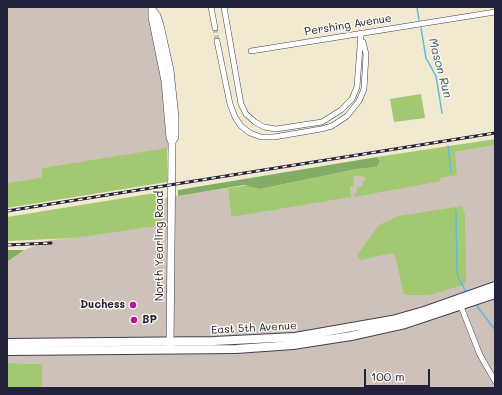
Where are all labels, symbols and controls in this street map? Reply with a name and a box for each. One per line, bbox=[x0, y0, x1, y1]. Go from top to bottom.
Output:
street label: Pershing Avenue bbox=[303, 12, 393, 38]
water label: Mason Run bbox=[425, 36, 455, 100]
street label: North Yearling Road bbox=[153, 191, 167, 301]
place label: Duchess bbox=[80, 298, 125, 312]
marker: Duchess bbox=[128, 300, 138, 310]
place label: BP bbox=[142, 313, 157, 327]
marker: BP bbox=[129, 315, 139, 325]
street label: East 5th Avenue bbox=[211, 319, 297, 337]
scale bar bbox=[366, 361, 432, 387]
text: 100 m bbox=[371, 368, 405, 384]

